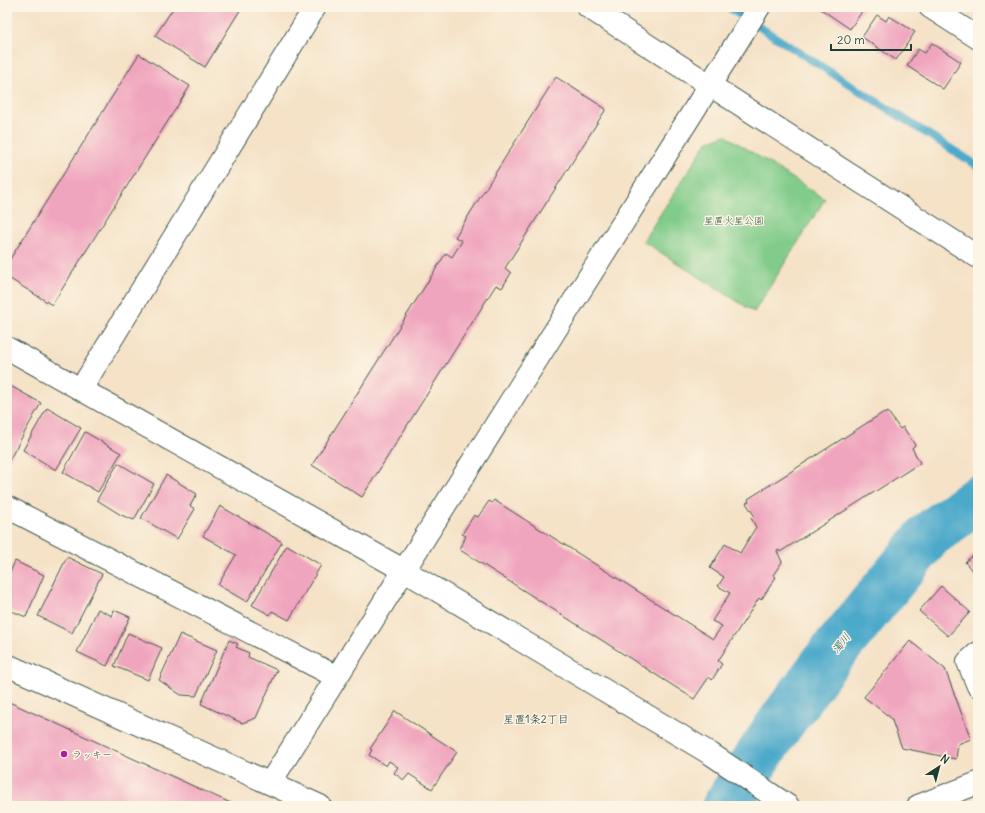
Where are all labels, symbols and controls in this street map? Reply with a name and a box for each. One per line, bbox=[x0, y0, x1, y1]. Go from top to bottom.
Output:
scale bar bbox=[831, 26, 911, 52]
text: 20 m bbox=[837, 32, 865, 47]
park label: 星置火星公園 bbox=[704, 214, 764, 227]
water label: 濁川 bbox=[829, 630, 853, 656]
district label: 星置1条2丁目 bbox=[503, 712, 569, 726]
north arrow bbox=[919, 747, 959, 787]
place label: ラッキー bbox=[72, 748, 112, 761]
marker: ラッキー bbox=[59, 749, 69, 759]
text: N bbox=[938, 751, 952, 767]

